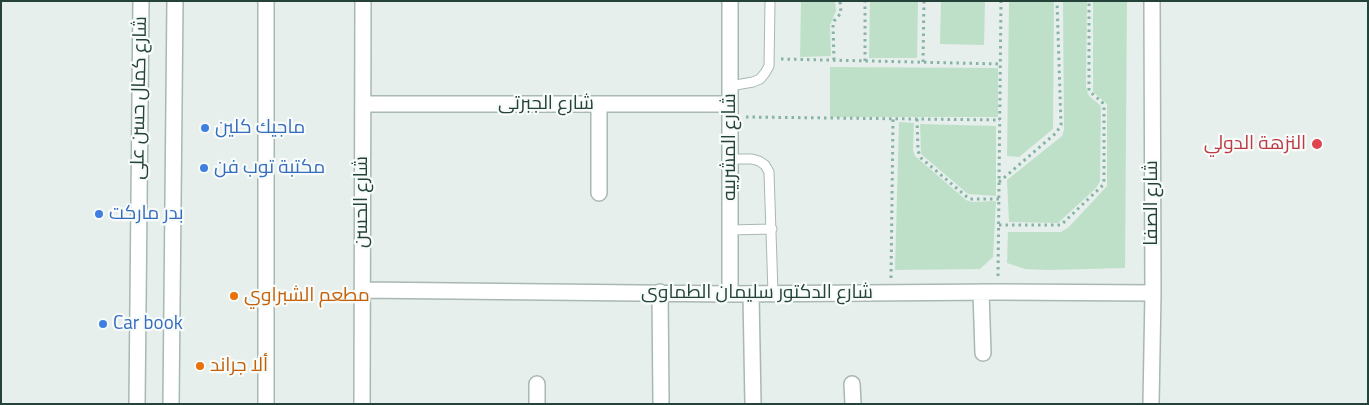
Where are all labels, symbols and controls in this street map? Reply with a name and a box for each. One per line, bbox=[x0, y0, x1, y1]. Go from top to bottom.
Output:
street label: شارع كمال حسن على bbox=[127, 16, 153, 180]
street label: شارع الجبرتى bbox=[498, 93, 594, 115]
street label: شارع المشربيه bbox=[719, 93, 741, 201]
place label: ماجيك كلين bbox=[215, 117, 305, 139]
marker: ماجيك كلين bbox=[199, 122, 211, 134]
place label: النزهة الدولي bbox=[1204, 133, 1306, 155]
marker: النزهة الدولي bbox=[1310, 137, 1324, 151]
street label: شارع الحسن bbox=[351, 156, 373, 248]
place label: مكتبة توب فن bbox=[214, 157, 325, 179]
street label: شارع الصفا bbox=[1141, 160, 1163, 246]
marker: مكتبة توب فن bbox=[198, 162, 210, 174]
place label: بدر ماركت bbox=[109, 203, 184, 225]
marker: بدر ماركت bbox=[93, 208, 105, 220]
street label: شارع الدكتور سليمان الطماوى bbox=[641, 282, 873, 304]
place label: مطعم الشبراوي bbox=[244, 285, 370, 307]
marker: مطعم الشبراوي bbox=[228, 290, 240, 302]
place label: Car book bbox=[113, 313, 183, 335]
marker: Car book bbox=[97, 318, 109, 330]
place label: ألا جراند bbox=[210, 355, 268, 377]
marker: ألا جراند bbox=[194, 360, 206, 372]

